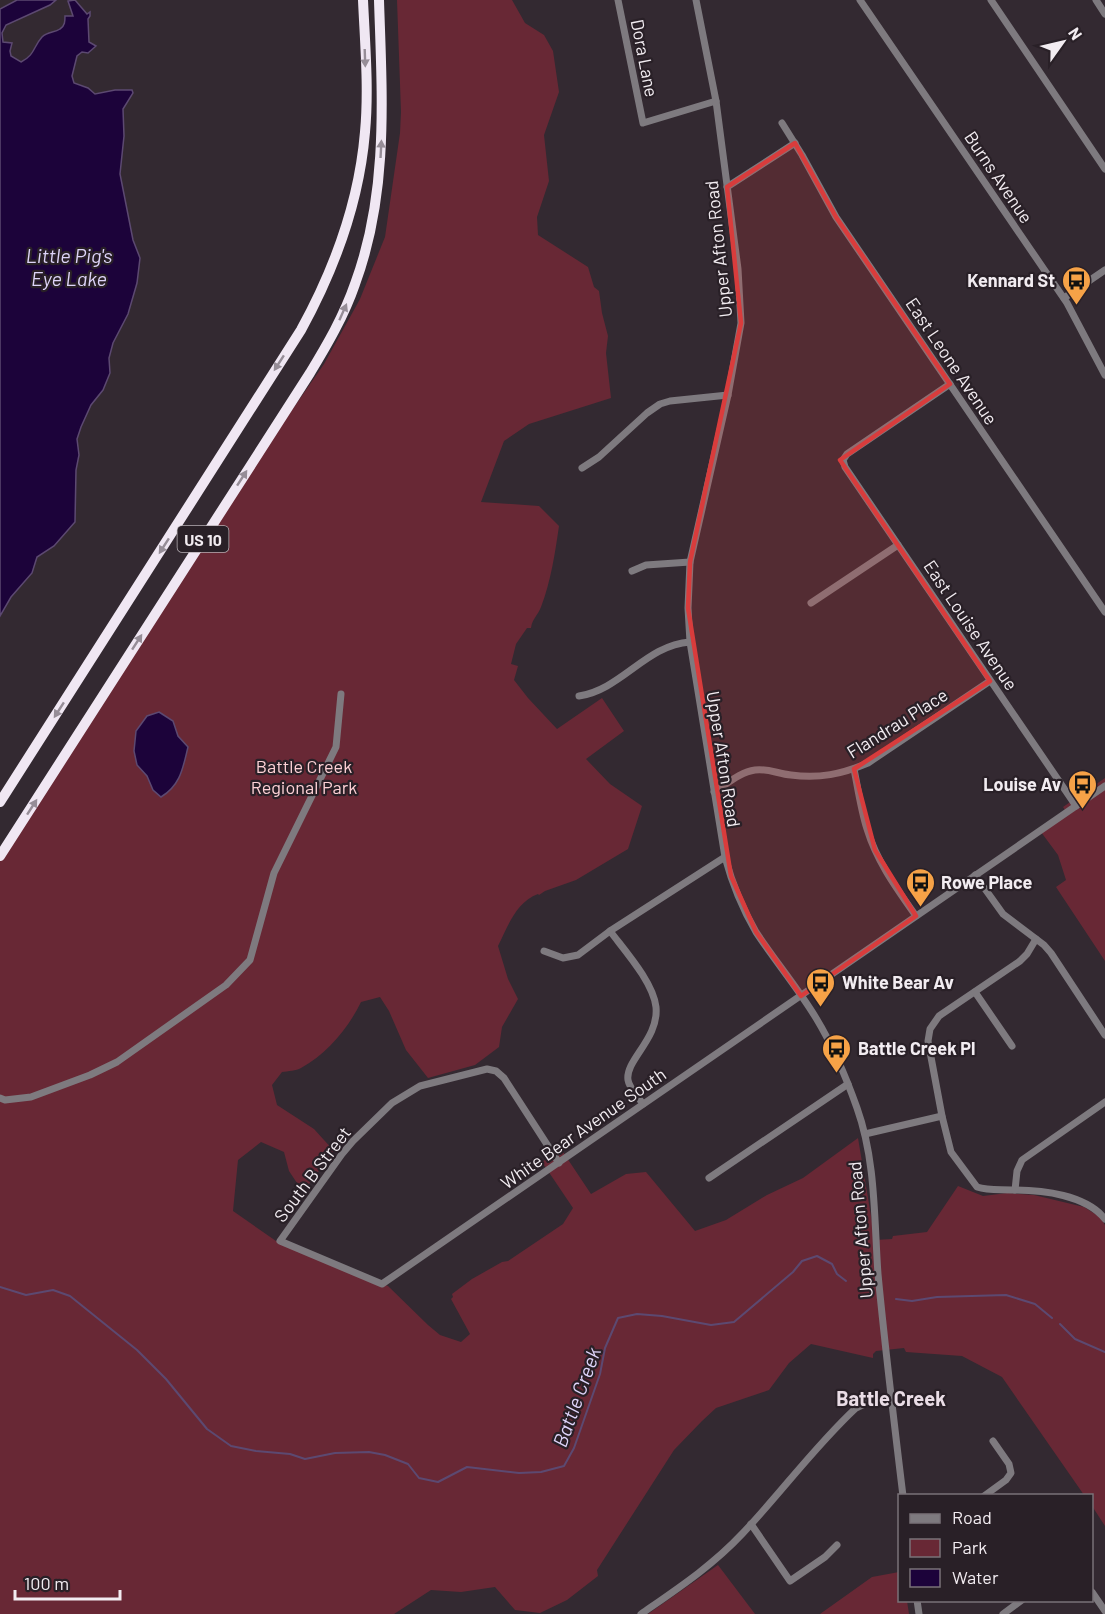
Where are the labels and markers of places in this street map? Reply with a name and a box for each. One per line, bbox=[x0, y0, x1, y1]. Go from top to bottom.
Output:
bus stop icon: Kennard St bbox=[1060, 264, 1092, 306]
place label: Kennard St bbox=[967, 269, 1055, 291]
bus stop icon: Louise Av bbox=[1066, 768, 1098, 810]
place label: Louise Av bbox=[983, 773, 1061, 795]
bus stop icon: Rowe Place bbox=[904, 866, 936, 908]
place label: Rowe Place bbox=[941, 871, 1033, 893]
bus stop icon: White Bear Av bbox=[805, 966, 837, 1008]
place label: White Bear Av bbox=[842, 971, 954, 993]
bus stop icon: Battle Creek Pl bbox=[821, 1032, 853, 1074]
place label: Battle Creek Pl bbox=[858, 1037, 976, 1059]

